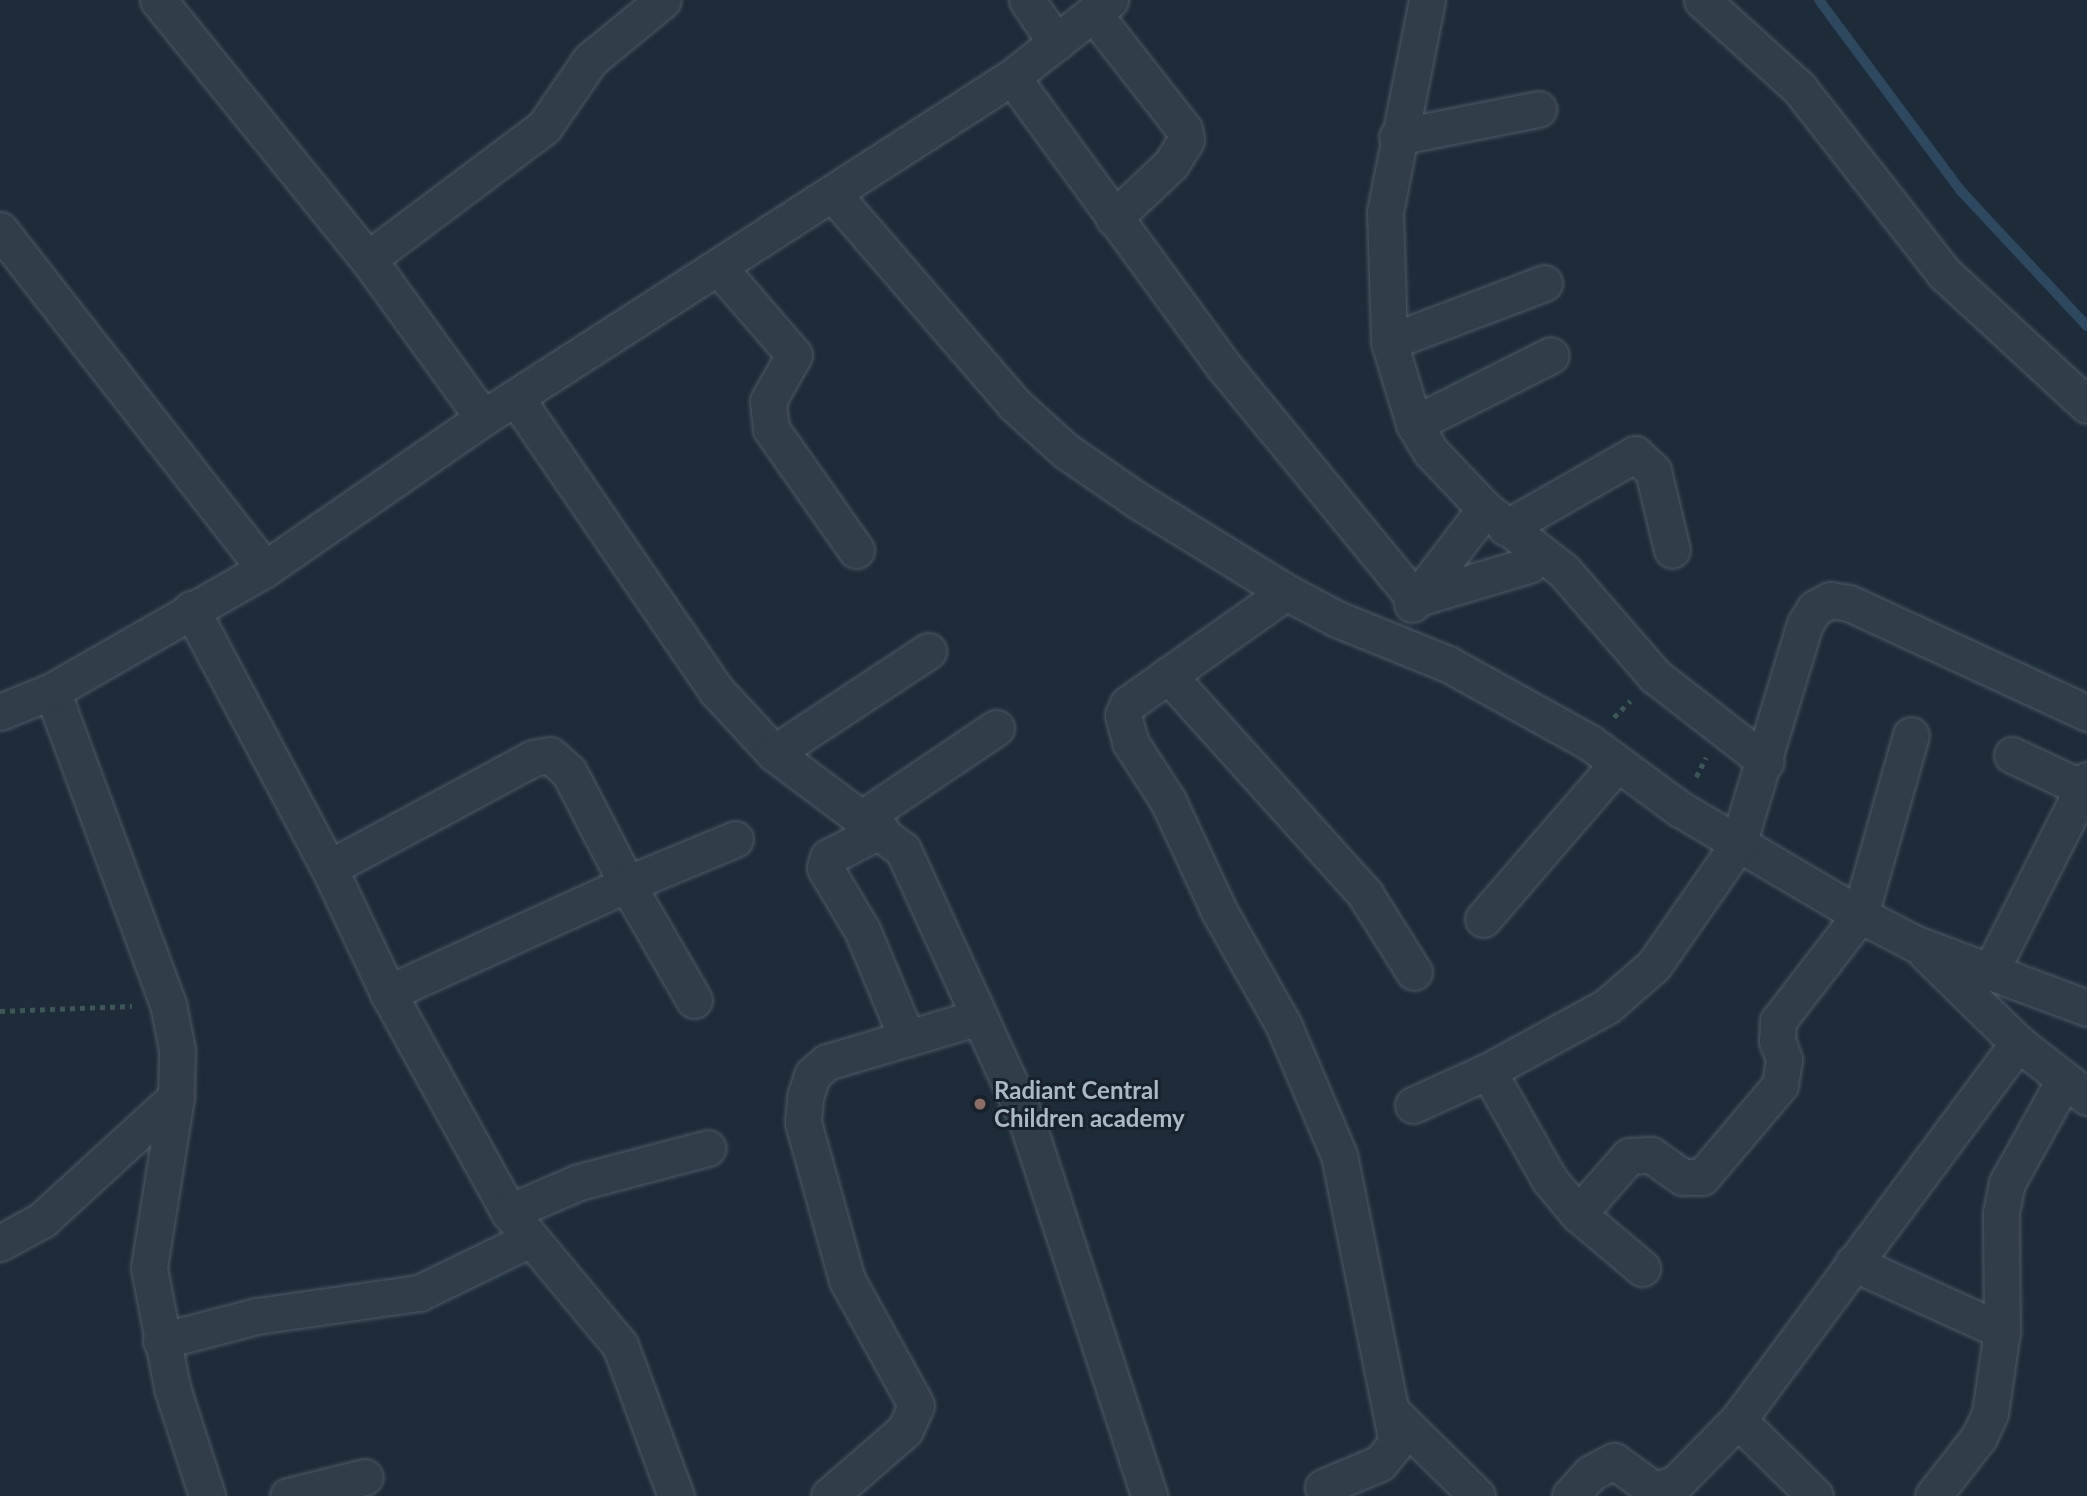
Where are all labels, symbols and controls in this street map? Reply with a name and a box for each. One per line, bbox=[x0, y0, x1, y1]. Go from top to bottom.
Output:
place label: Radiant Central Children academy bbox=[994, 1076, 1185, 1132]
marker: Radiant Central Children academy bbox=[972, 1096, 988, 1112]

